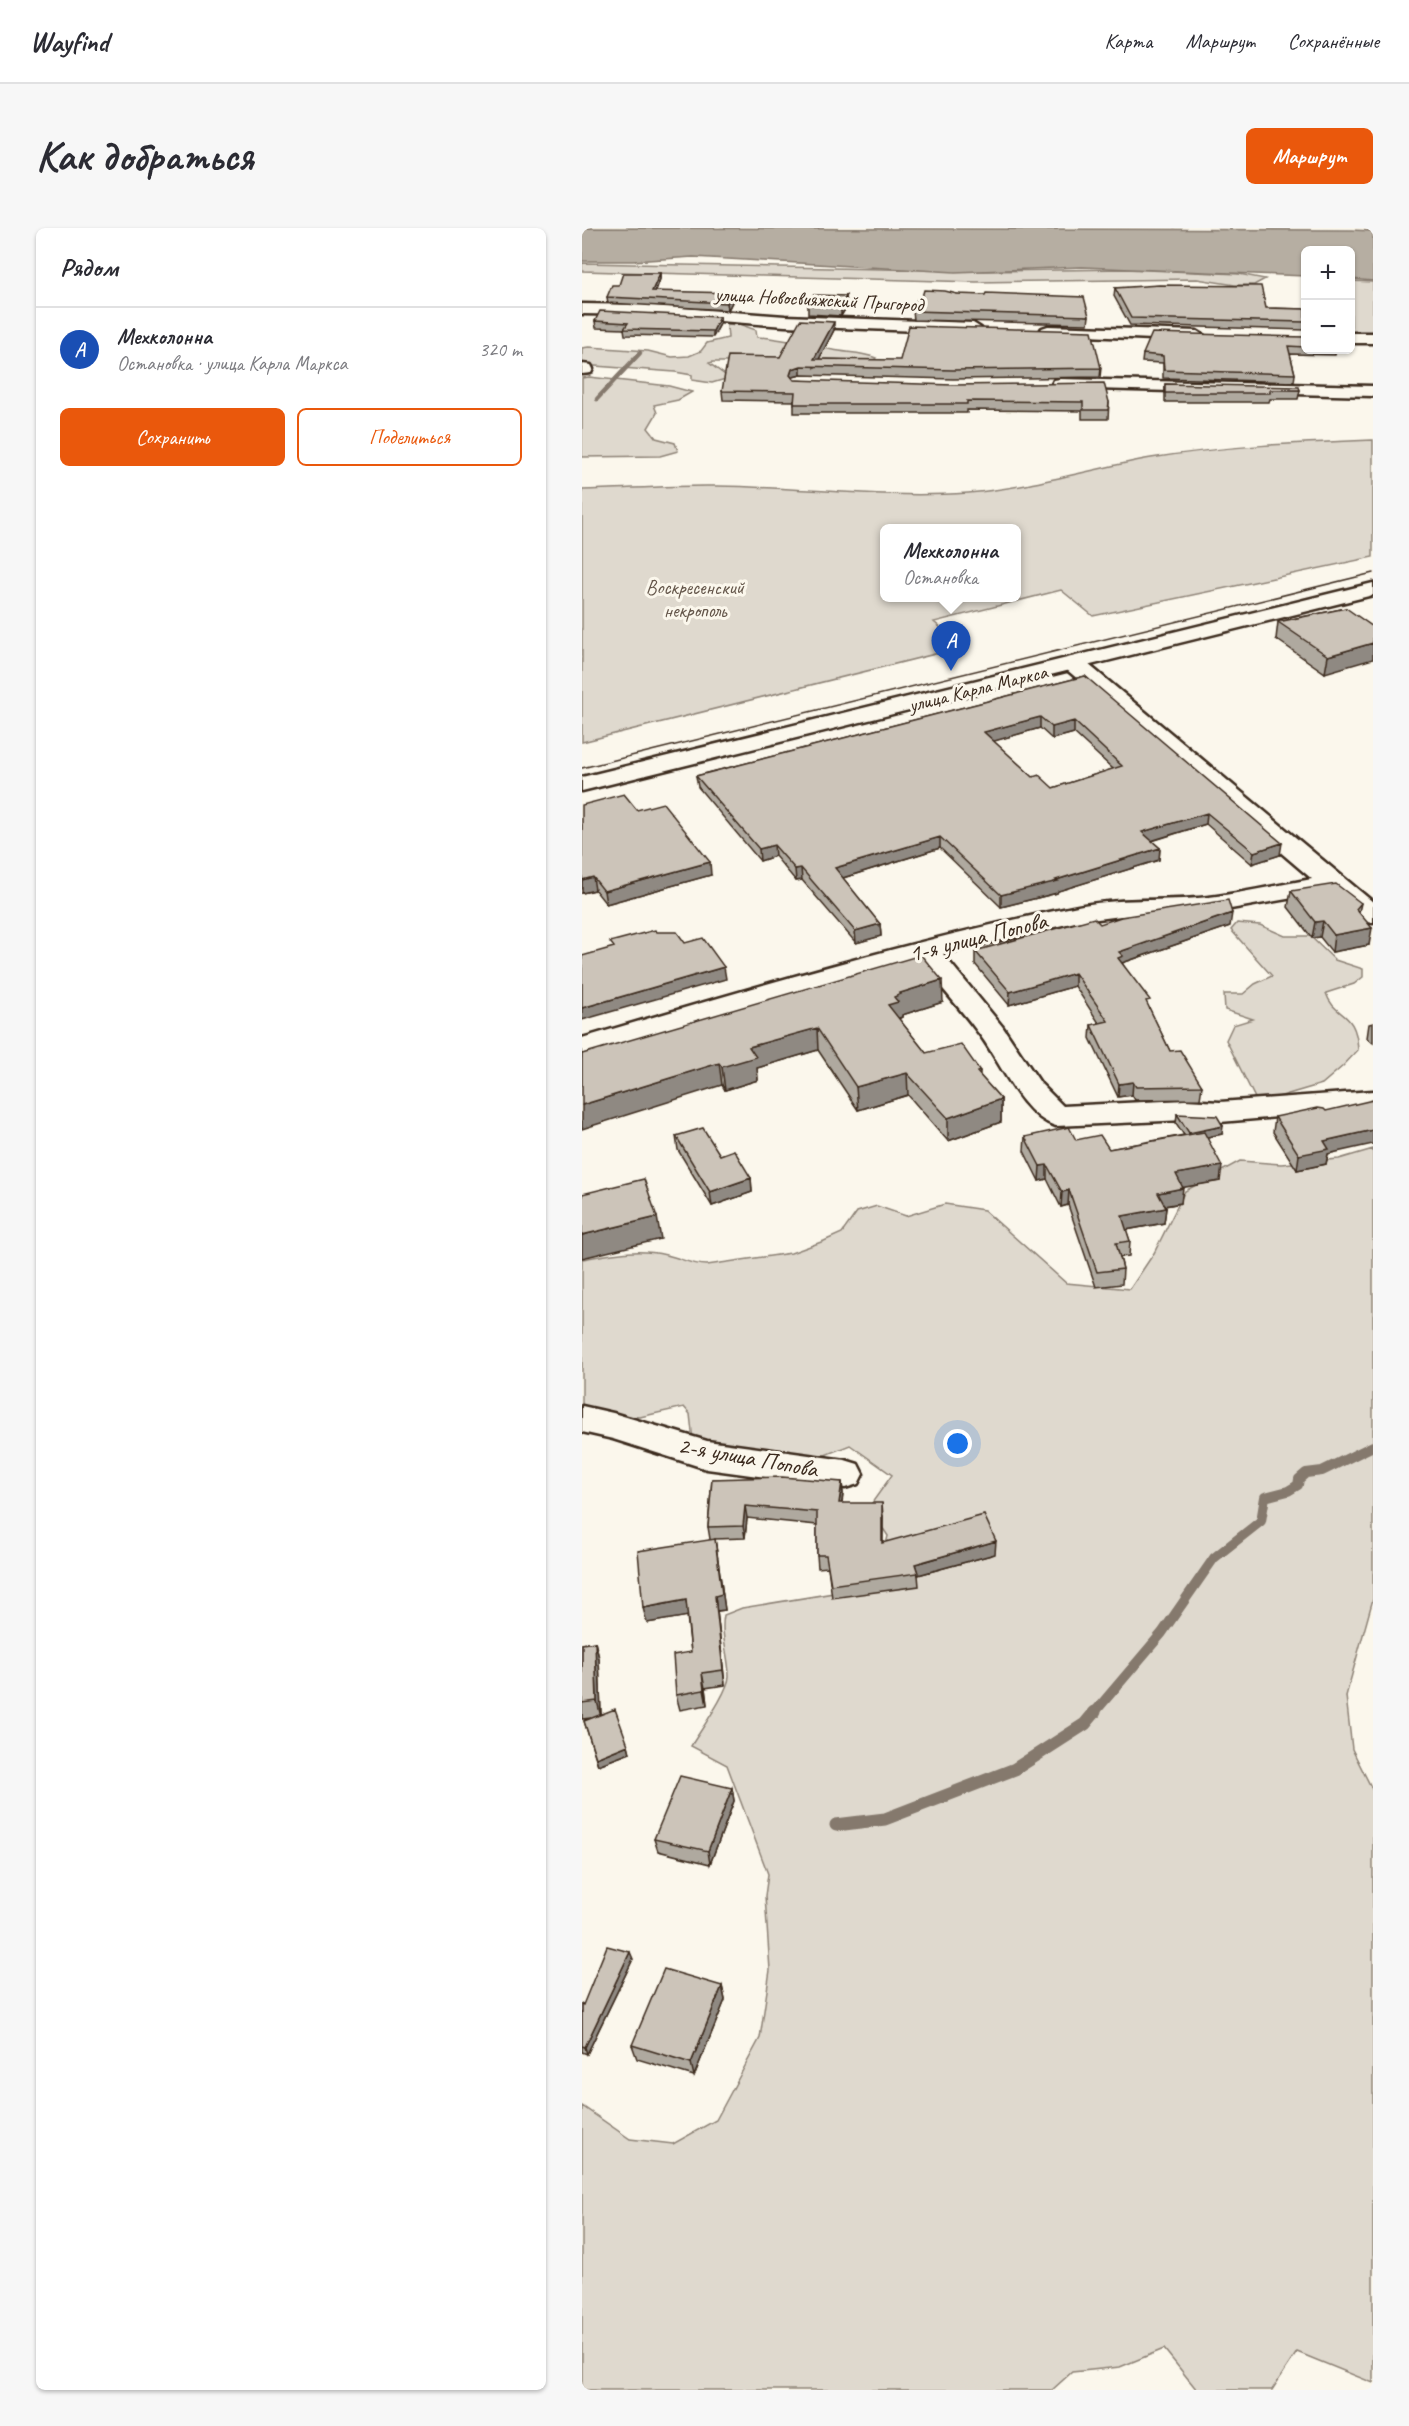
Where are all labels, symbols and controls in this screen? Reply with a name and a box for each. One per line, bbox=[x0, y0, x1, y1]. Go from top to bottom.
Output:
text: Wayfind bbox=[30, 24, 109, 59]
text: Карта bbox=[1104, 28, 1153, 54]
text: Маршрут bbox=[1186, 28, 1255, 54]
text: Сохранённые bbox=[1288, 28, 1379, 54]
button: Маршрут bbox=[1246, 128, 1373, 184]
text: Как добраться bbox=[36, 130, 253, 183]
map controls bbox=[1301, 246, 1355, 354]
button: + bbox=[1301, 246, 1355, 300]
text: Рядом bbox=[60, 251, 118, 284]
street label: улица Новосвияжский Пригород bbox=[713, 282, 926, 318]
button: − bbox=[1301, 300, 1355, 354]
text: Мехколонна bbox=[117, 323, 212, 351]
text: A bbox=[74, 337, 85, 362]
text: 320 m bbox=[479, 337, 522, 362]
text: Остановка · улица Карла Маркса bbox=[117, 351, 347, 376]
button: Сохранить bbox=[60, 408, 285, 466]
button: Поделиться bbox=[297, 408, 522, 466]
popup bbox=[880, 524, 1021, 602]
text: Мехколонна bbox=[903, 537, 998, 565]
text: Остановка bbox=[903, 565, 978, 590]
park label: Воскресенский некрополь bbox=[646, 575, 746, 623]
pin: A bbox=[932, 622, 970, 671]
street label: улица Карла Маркса bbox=[905, 659, 1051, 718]
street label: 1-я улица Попова bbox=[906, 905, 1052, 969]
your location bbox=[943, 1429, 972, 1458]
street label: 2-я улица Попова bbox=[676, 1430, 822, 1484]

